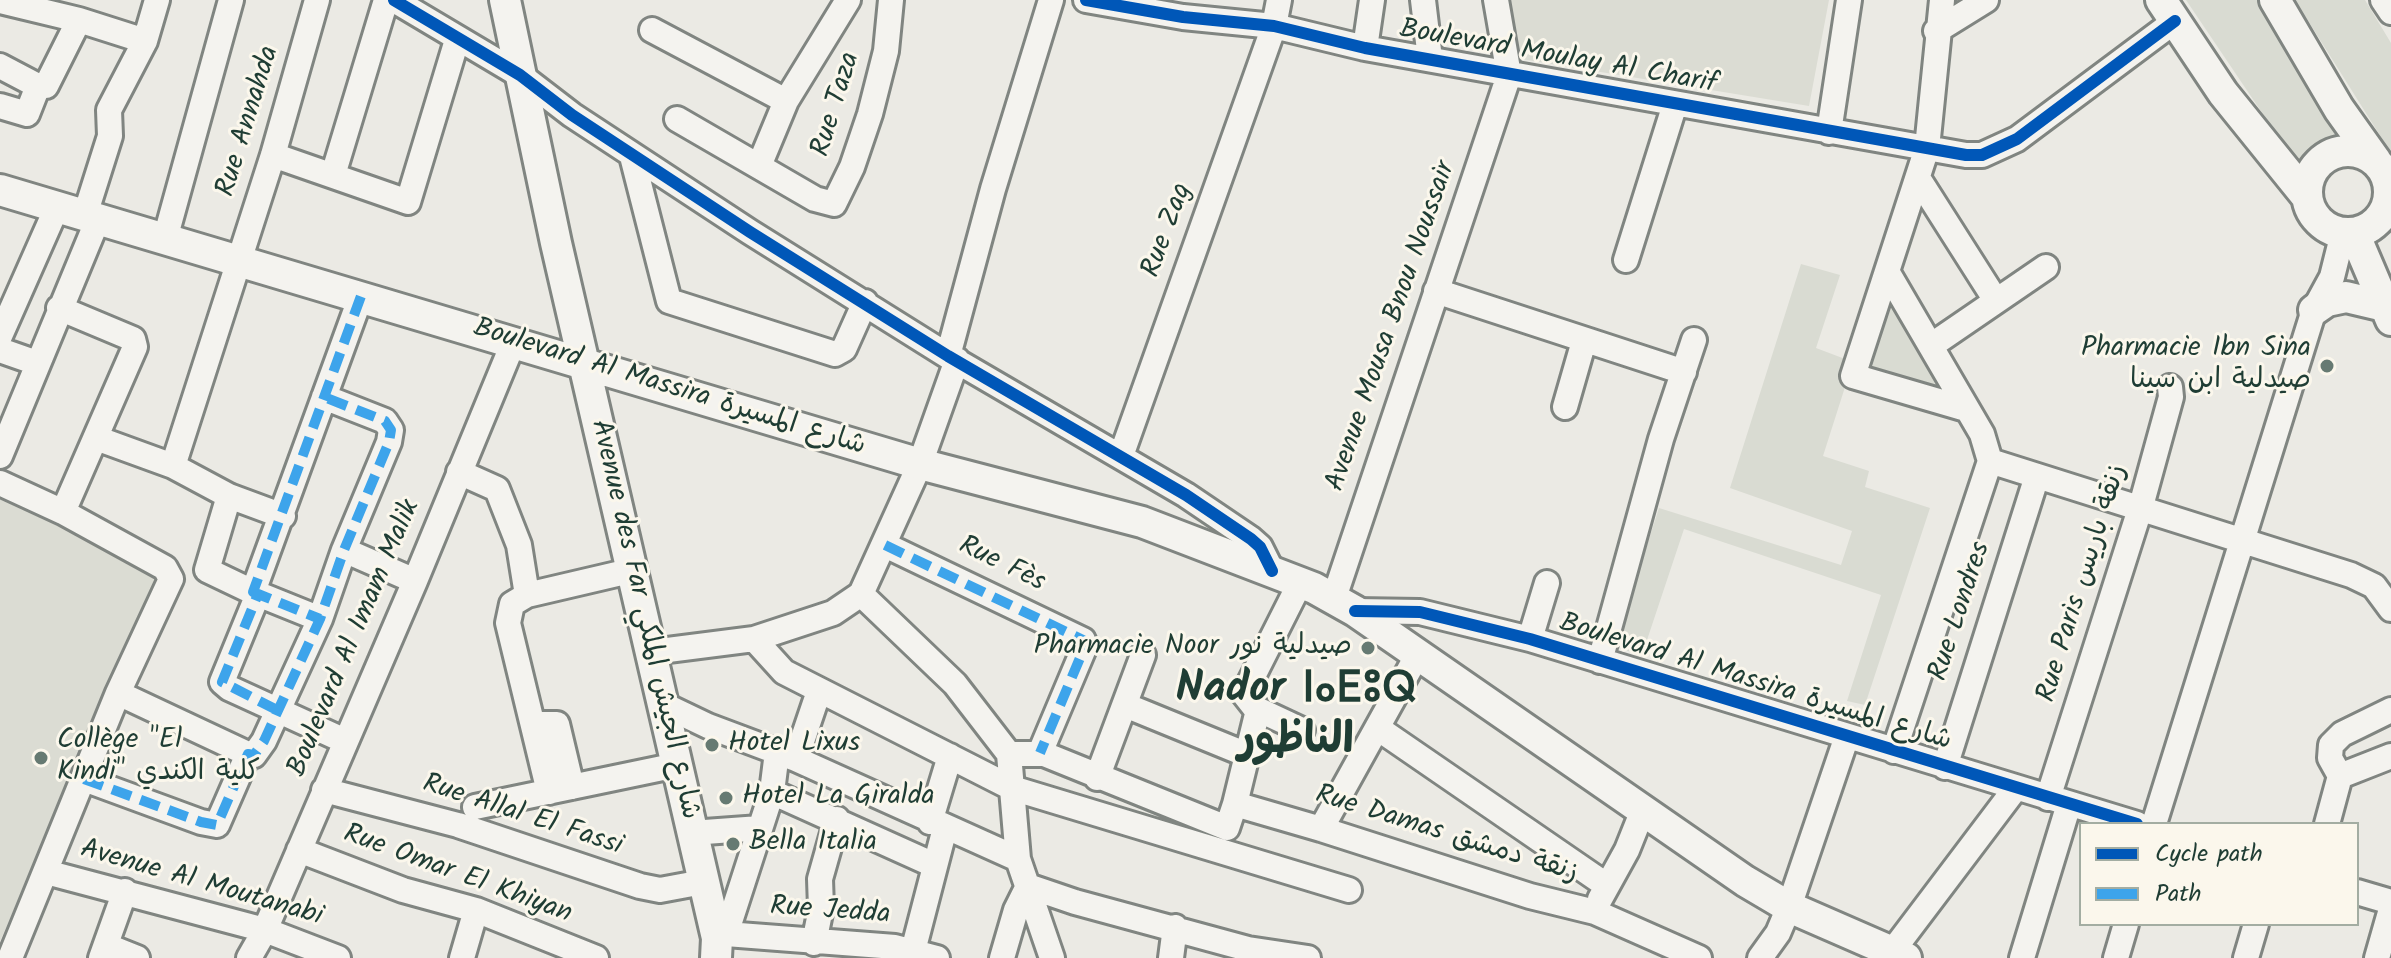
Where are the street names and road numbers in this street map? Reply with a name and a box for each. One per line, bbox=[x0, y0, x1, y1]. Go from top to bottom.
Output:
street label: Boulevard Moulay Al Charif bbox=[1397, 15, 1719, 103]
street label: Rue Annahda bbox=[211, 43, 289, 201]
street label: Rue Taza bbox=[806, 49, 870, 161]
street label: Avenue Mousa Bnou Noussair bbox=[1321, 158, 1465, 496]
street label: Rue Zag bbox=[1137, 179, 1201, 283]
street label: Boulevard Al Massira شارع المسيرة bbox=[469, 313, 869, 465]
street label: Avenue des Far شارع الجيش الملكي bbox=[581, 417, 705, 823]
street label: Rue Paris زنقة باريس bbox=[2032, 461, 2136, 707]
street label: Boulevard Al Imam Malik bbox=[282, 496, 430, 782]
street label: Rue Fès bbox=[952, 531, 1050, 601]
street label: Rue Londres bbox=[1924, 538, 2000, 686]
street label: Boulevard Al Massira شارع المسيرة bbox=[1555, 608, 1955, 760]
street label: Rue Allal El Fassi bbox=[418, 769, 626, 865]
street label: Rue Damas زنقة دمشق bbox=[1311, 780, 1581, 892]
street label: Rue Omar El Khiyan bbox=[338, 819, 576, 933]
street label: Avenue Al Moutanabi bbox=[76, 834, 326, 936]
street label: Rue Jedda bbox=[769, 892, 891, 934]

